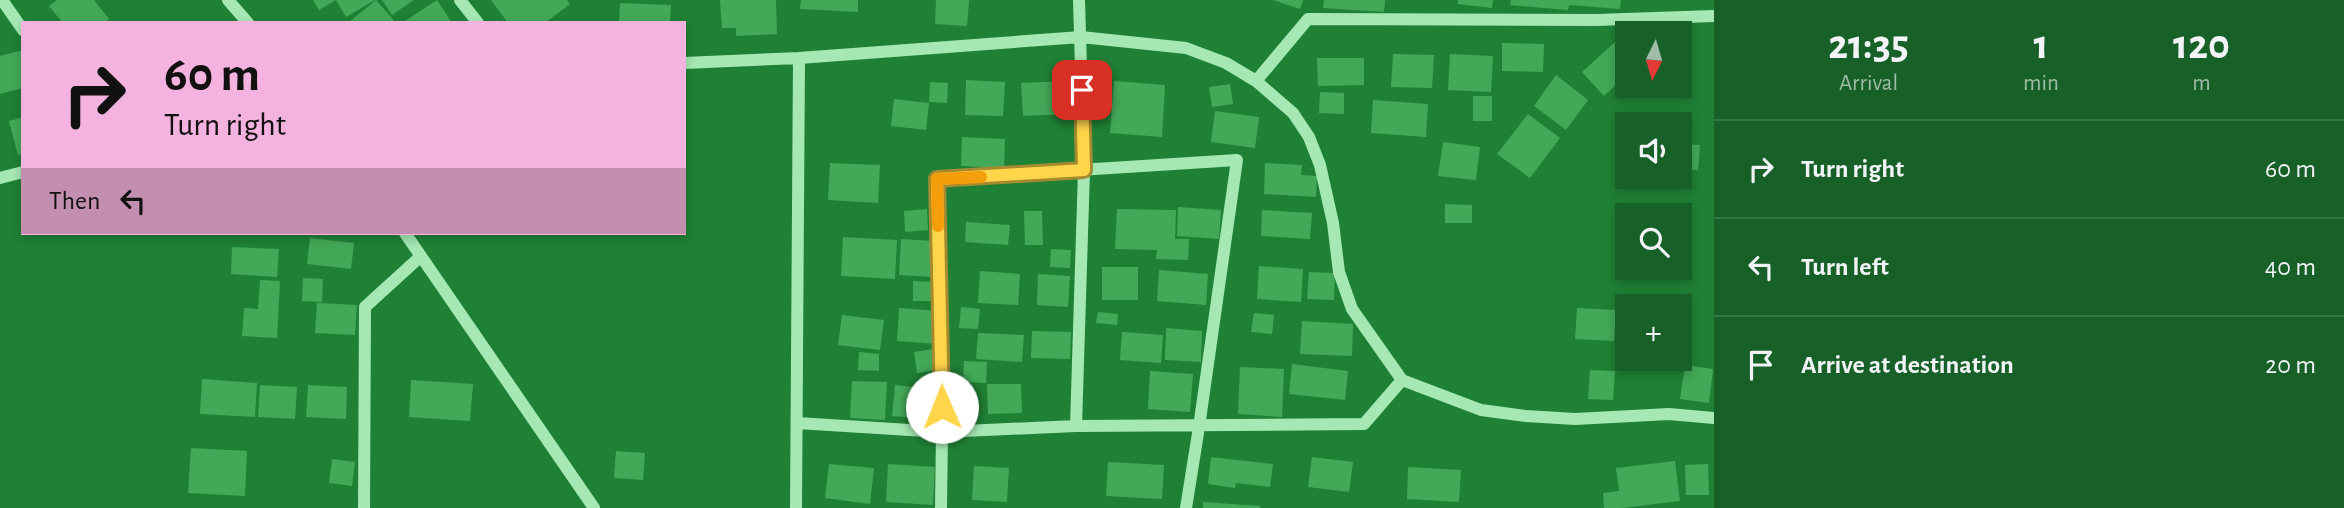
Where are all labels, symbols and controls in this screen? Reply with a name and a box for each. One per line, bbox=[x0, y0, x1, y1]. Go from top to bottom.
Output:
north arrow bbox=[1615, 21, 1692, 98]
map controls bbox=[1615, 21, 1692, 371]
text: 21:35 bbox=[1828, 24, 1909, 66]
text: 1 bbox=[2033, 24, 2049, 66]
text: 120 bbox=[2173, 24, 2230, 66]
icon: right bbox=[49, 49, 140, 140]
text: 60 m bbox=[164, 51, 260, 100]
pin bbox=[1052, 60, 1112, 120]
icon: arrive bbox=[1063, 71, 1101, 109]
text: Arrival bbox=[1839, 72, 1898, 95]
text: min bbox=[2023, 72, 2059, 95]
text: m bbox=[2192, 72, 2211, 95]
text: Turn right bbox=[164, 109, 286, 141]
button: sound bbox=[1615, 112, 1692, 189]
icon: right bbox=[1742, 150, 1780, 188]
text: Turn right bbox=[1801, 156, 1904, 182]
text: 60 m bbox=[2265, 156, 2316, 182]
icon: left bbox=[114, 182, 152, 220]
text: Then bbox=[49, 188, 100, 214]
button: search bbox=[1615, 203, 1692, 280]
icon: left bbox=[1742, 248, 1780, 286]
text: Turn left bbox=[1801, 254, 1889, 280]
text: 40 m bbox=[2265, 254, 2316, 280]
button: + bbox=[1615, 294, 1692, 371]
icon: arrive bbox=[1742, 346, 1780, 384]
text: Arrive at destination bbox=[1801, 352, 2014, 378]
text: 20 m bbox=[2265, 352, 2316, 378]
position arrow bbox=[905, 370, 979, 444]

